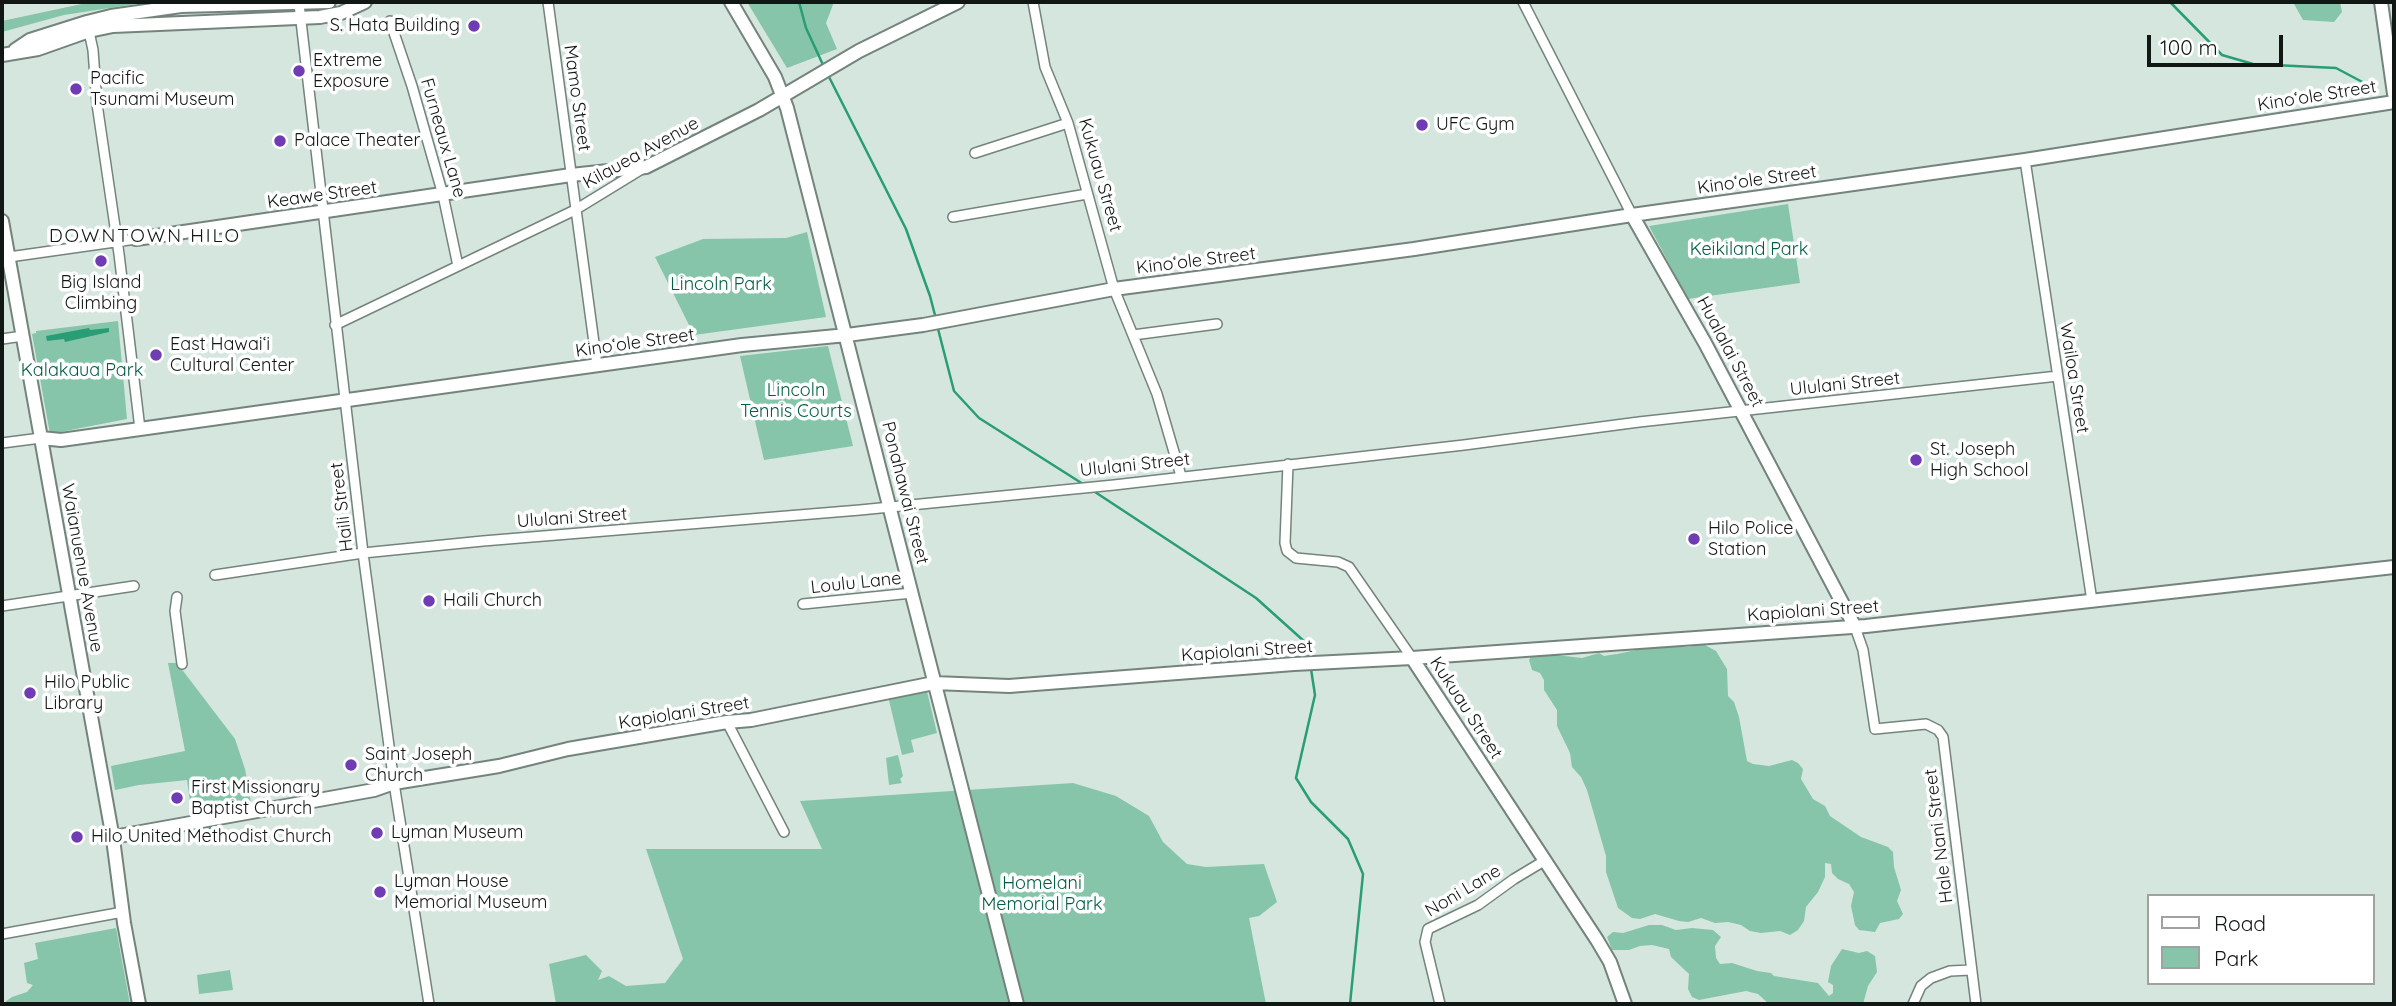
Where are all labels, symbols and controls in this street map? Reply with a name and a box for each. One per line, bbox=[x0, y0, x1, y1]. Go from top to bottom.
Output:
place label: S. Hata Building bbox=[330, 15, 460, 37]
marker: S. Hata Building bbox=[466, 18, 482, 34]
scale bar bbox=[2151, 21, 2288, 65]
text: 100 m bbox=[2160, 34, 2218, 60]
street label: Mamo Street bbox=[559, 43, 595, 153]
place label: Extreme Exposure bbox=[313, 50, 389, 92]
marker: Extreme Exposure bbox=[291, 63, 307, 79]
place label: Pacific Tsunami Museum bbox=[90, 68, 234, 110]
street label: Furneaux Lane bbox=[416, 76, 470, 200]
street label: Kinoʻole Street bbox=[2256, 76, 2378, 116]
marker: Pacific Tsunami Museum bbox=[68, 81, 84, 97]
street label: Kilauea Avenue bbox=[579, 112, 703, 194]
place label: UFC Gym bbox=[1436, 114, 1515, 136]
street label: Kukuau Street bbox=[1073, 116, 1127, 234]
marker: UFC Gym bbox=[1414, 117, 1430, 133]
place label: Palace Theater bbox=[294, 130, 420, 152]
marker: Palace Theater bbox=[272, 133, 288, 149]
street label: Kinoʻole Street bbox=[1696, 161, 1818, 199]
street label: Keawe Street bbox=[266, 177, 378, 213]
district label: DOWNTOWN HILO bbox=[51, 225, 239, 247]
park label: Keikiland Park bbox=[1690, 239, 1808, 261]
street label: Kinoʻole Street bbox=[1135, 243, 1257, 279]
marker: Big Island Climbing bbox=[93, 253, 109, 269]
place label: Big Island Climbing bbox=[60, 272, 142, 314]
park label: Lincoln Park bbox=[670, 274, 772, 296]
street label: Hualalai Street bbox=[1692, 293, 1768, 411]
street label: Wailoa Street bbox=[2055, 321, 2093, 435]
street label: Kinoʻole Street bbox=[574, 324, 696, 362]
place label: East Hawaiʻi Cultural Center bbox=[170, 334, 295, 376]
marker: East Hawaiʻi Cultural Center bbox=[148, 347, 164, 363]
park label: Kalakaua Park bbox=[21, 360, 143, 382]
street label: Ululani Street bbox=[1789, 367, 1901, 401]
park label: Lincoln Tennis Courts bbox=[740, 380, 852, 422]
street label: Ponahawai Street bbox=[877, 419, 933, 567]
place label: St. Joseph High School bbox=[1930, 439, 2029, 482]
street label: Ululani Street bbox=[1079, 448, 1191, 482]
marker: St. Joseph High School bbox=[1908, 452, 1924, 468]
street label: Haili Street bbox=[326, 461, 358, 553]
street label: Waianuenue Avenue bbox=[57, 482, 107, 654]
street label: Ululani Street bbox=[516, 503, 628, 533]
place label: Hilo Police Station bbox=[1708, 518, 1793, 560]
marker: Hilo Police Station bbox=[1686, 531, 1702, 547]
street label: Loulu Lane bbox=[810, 568, 902, 598]
place label: Haili Church bbox=[443, 590, 542, 612]
marker: Haili Church bbox=[421, 593, 437, 609]
street label: Kapiolani Street bbox=[1746, 596, 1880, 626]
street label: Kapiolani Street bbox=[1180, 636, 1314, 666]
street label: Kukuau Street bbox=[1425, 653, 1507, 763]
place label: Hilo Public Library bbox=[44, 672, 130, 714]
marker: Hilo Public Library bbox=[22, 685, 38, 701]
street label: Kapiolani Street bbox=[617, 692, 751, 734]
place label: Saint Joseph Church bbox=[365, 744, 472, 786]
marker: Saint Joseph Church bbox=[343, 757, 359, 773]
street label: Hale Nani Street bbox=[1920, 768, 1958, 904]
place label: First Missionary Baptist Church bbox=[191, 777, 320, 820]
marker: First Missionary Baptist Church bbox=[169, 790, 185, 806]
place label: Lyman Museum bbox=[391, 822, 523, 844]
marker: Lyman Museum bbox=[369, 825, 385, 841]
place label: Hilo United Methodist Church bbox=[91, 826, 331, 848]
marker: Hilo United Methodist Church bbox=[69, 829, 85, 845]
street label: Noni Lane bbox=[1421, 860, 1505, 922]
place label: Lyman House Memorial Museum bbox=[394, 871, 547, 914]
park label: Homelani Memorial Park bbox=[981, 873, 1103, 916]
marker: Lyman House Memorial Museum bbox=[372, 884, 388, 900]
legend bbox=[2148, 894, 2375, 985]
text: Road bbox=[2214, 910, 2266, 936]
text: Park bbox=[2214, 945, 2258, 971]

